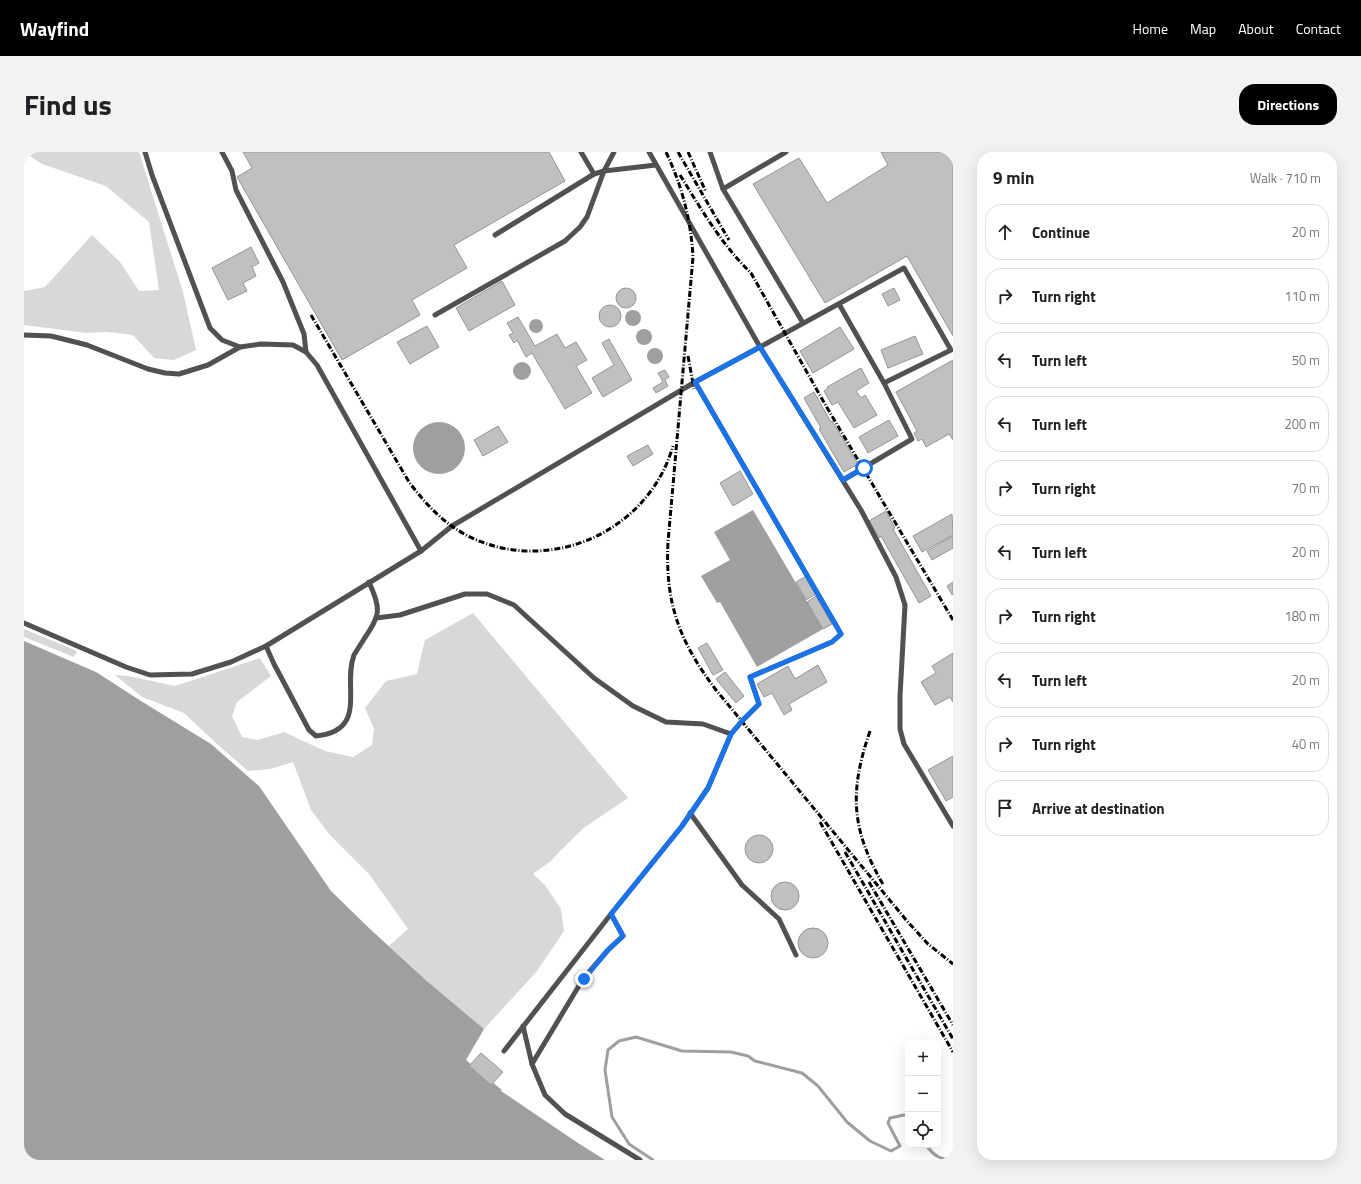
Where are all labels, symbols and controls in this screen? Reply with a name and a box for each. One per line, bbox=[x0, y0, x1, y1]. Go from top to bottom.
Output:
text: Wayfind bbox=[20, 14, 89, 43]
text: Home bbox=[1133, 18, 1168, 39]
text: Map bbox=[1190, 18, 1216, 39]
text: About bbox=[1238, 18, 1274, 39]
text: Contact bbox=[1296, 18, 1341, 39]
text: Find us bbox=[24, 83, 112, 126]
button: Directions bbox=[1239, 84, 1337, 125]
text: 9 min bbox=[993, 165, 1034, 191]
text: Walk · 710 m bbox=[1250, 168, 1321, 188]
icon: ahead bbox=[994, 221, 1016, 243]
text: Continue bbox=[1032, 221, 1090, 244]
text: 20 m bbox=[1292, 222, 1320, 242]
icon: right bbox=[994, 285, 1016, 307]
text: Turn right bbox=[1032, 285, 1096, 308]
text: 110 m bbox=[1284, 286, 1320, 306]
icon: left bbox=[994, 349, 1016, 371]
text: Turn left bbox=[1032, 349, 1087, 372]
text: 50 m bbox=[1292, 350, 1320, 370]
icon: left bbox=[994, 413, 1016, 435]
text: Turn left bbox=[1032, 413, 1087, 436]
text: 200 m bbox=[1284, 414, 1320, 434]
route start bbox=[855, 459, 873, 477]
icon: right bbox=[994, 477, 1016, 499]
text: Turn right bbox=[1032, 477, 1096, 500]
text: 70 m bbox=[1292, 478, 1320, 498]
icon: left bbox=[994, 541, 1016, 563]
text: Turn left bbox=[1032, 541, 1087, 564]
text: 20 m bbox=[1292, 542, 1320, 562]
icon: right bbox=[994, 605, 1016, 627]
text: Turn right bbox=[1032, 605, 1096, 628]
text: 180 m bbox=[1284, 606, 1320, 626]
icon: left bbox=[994, 669, 1016, 691]
text: Turn left bbox=[1032, 669, 1087, 692]
text: 20 m bbox=[1292, 670, 1320, 690]
icon: right bbox=[994, 733, 1016, 755]
text: Turn right bbox=[1032, 733, 1096, 756]
text: 40 m bbox=[1292, 734, 1320, 754]
icon: arrive bbox=[994, 797, 1016, 819]
text: Arrive at destination bbox=[1032, 797, 1165, 820]
route end bbox=[575, 970, 593, 988]
map controls bbox=[905, 1040, 941, 1148]
button: + bbox=[905, 1040, 941, 1076]
button: − bbox=[905, 1076, 941, 1112]
button: locate bbox=[905, 1112, 941, 1148]

